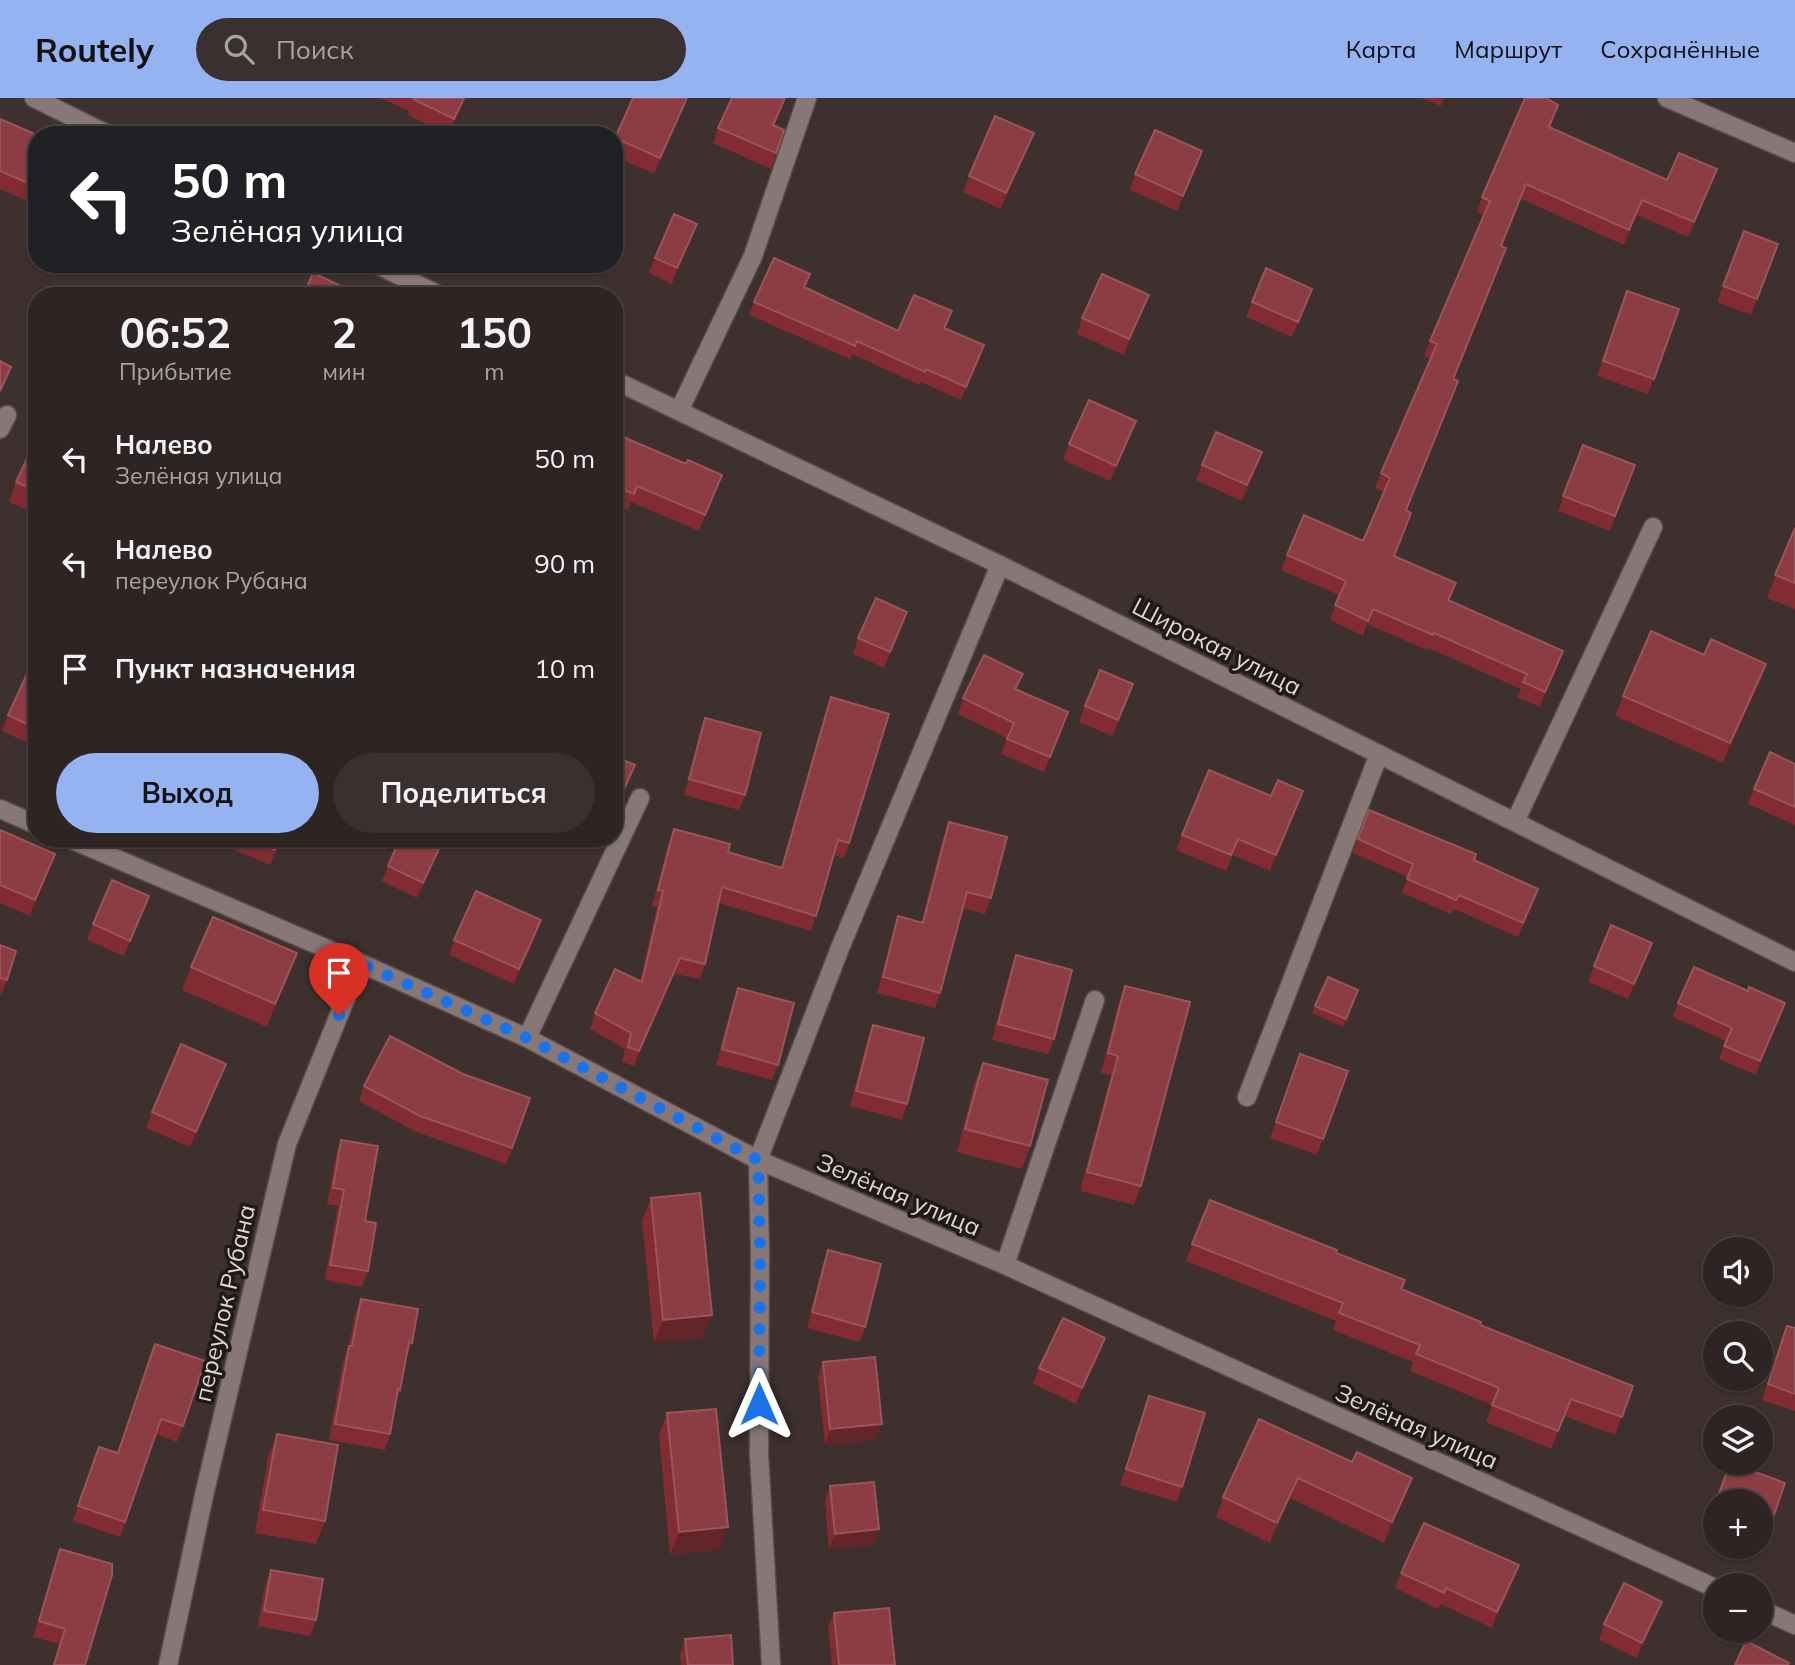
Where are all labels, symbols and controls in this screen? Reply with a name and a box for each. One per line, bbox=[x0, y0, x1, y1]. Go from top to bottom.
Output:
search box bbox=[196, 18, 686, 81]
text: Routely bbox=[35, 29, 154, 70]
icon: search bbox=[220, 30, 258, 68]
text: Поиск bbox=[276, 33, 354, 66]
text: Карта bbox=[1346, 34, 1416, 64]
text: Маршрут bbox=[1454, 34, 1562, 64]
text: Сохранённые bbox=[1600, 34, 1760, 64]
text: 50 m bbox=[171, 149, 287, 210]
icon: left bbox=[56, 154, 147, 245]
text: Зелёная улица bbox=[171, 210, 404, 250]
text: 06:52 bbox=[120, 306, 231, 359]
text: 2 bbox=[331, 306, 357, 359]
text: 150 bbox=[456, 306, 532, 359]
text: Прибытие bbox=[119, 357, 232, 386]
text: мин bbox=[323, 357, 366, 386]
text: m bbox=[484, 357, 504, 386]
text: Налево bbox=[115, 428, 213, 461]
icon: left bbox=[56, 440, 94, 478]
text: 50 m bbox=[534, 442, 595, 475]
text: Зелёная улица bbox=[115, 461, 282, 490]
text: Налево bbox=[115, 533, 213, 566]
icon: left bbox=[56, 545, 94, 583]
text: 90 m bbox=[534, 547, 595, 580]
text: переулок Рубана bbox=[115, 566, 308, 595]
street label: Широкая улица bbox=[1127, 590, 1307, 702]
icon: arrive bbox=[56, 650, 94, 688]
text: Пункт назначения bbox=[115, 652, 356, 685]
text: 10 m bbox=[534, 652, 595, 685]
button: Выход bbox=[56, 753, 319, 833]
button: Поделиться bbox=[333, 753, 595, 833]
pin bbox=[309, 943, 369, 1015]
icon: arrive bbox=[320, 954, 358, 992]
street label: Зелёная улица bbox=[813, 1146, 985, 1242]
street label: переулок Рубана bbox=[187, 1202, 261, 1404]
map controls bbox=[1703, 1237, 1773, 1643]
button: sound bbox=[1703, 1237, 1773, 1307]
button: search bbox=[1703, 1321, 1773, 1391]
position arrow bbox=[722, 1367, 796, 1441]
street label: Зелёная улица bbox=[1331, 1377, 1503, 1475]
button: layers bbox=[1703, 1405, 1773, 1475]
button: + bbox=[1703, 1489, 1773, 1559]
button: − bbox=[1703, 1573, 1773, 1643]

